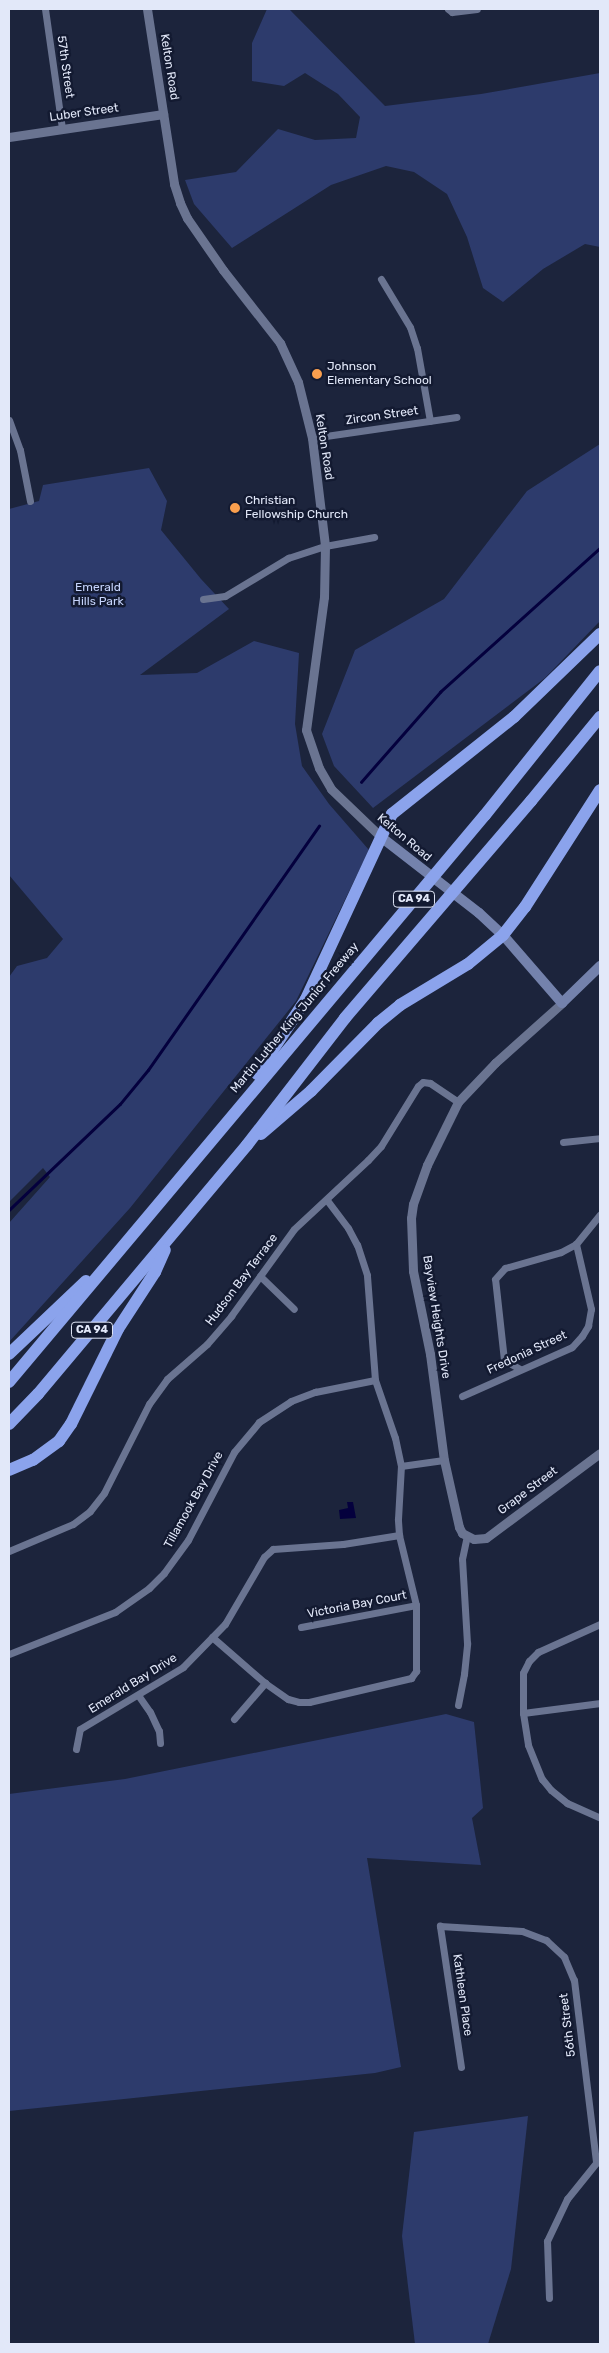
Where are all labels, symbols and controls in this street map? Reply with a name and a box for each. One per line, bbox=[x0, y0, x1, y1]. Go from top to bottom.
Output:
street label: Kelton Road bbox=[157, 33, 181, 101]
street label: 57th Street bbox=[53, 35, 77, 99]
street label: Luber Street bbox=[48, 101, 120, 125]
place label: Johnson Elementary School bbox=[327, 360, 432, 388]
marker: Johnson Elementary School bbox=[311, 368, 323, 380]
street label: Zircon Street bbox=[345, 404, 419, 428]
street label: Kelton Road bbox=[312, 413, 336, 481]
place label: Christian Fellowship Church bbox=[245, 494, 348, 522]
marker: Christian Fellowship Church bbox=[229, 502, 241, 514]
park label: Emerald Hills Park bbox=[72, 581, 124, 609]
street label: Kelton Road bbox=[374, 811, 434, 865]
road number: CA 94 bbox=[393, 891, 435, 908]
street label: Martin Luther King Junior Freeway bbox=[228, 940, 362, 1096]
street label: Hudson Bay Terrace bbox=[203, 1231, 281, 1329]
street label: Bayview Heights Drive bbox=[419, 1254, 453, 1380]
road number: CA 94 bbox=[71, 1322, 113, 1338]
street label: Fredonia Street bbox=[485, 1328, 569, 1378]
street label: Tillamook Bay Drive bbox=[161, 1449, 227, 1551]
street label: Grape Street bbox=[495, 1464, 561, 1518]
street label: Victoria Bay Court bbox=[306, 1588, 408, 1622]
street label: Emerald Bay Drive bbox=[86, 1651, 180, 1717]
street label: Kathleen Place bbox=[449, 1953, 475, 2037]
street label: 56th Street bbox=[557, 1992, 579, 2058]

